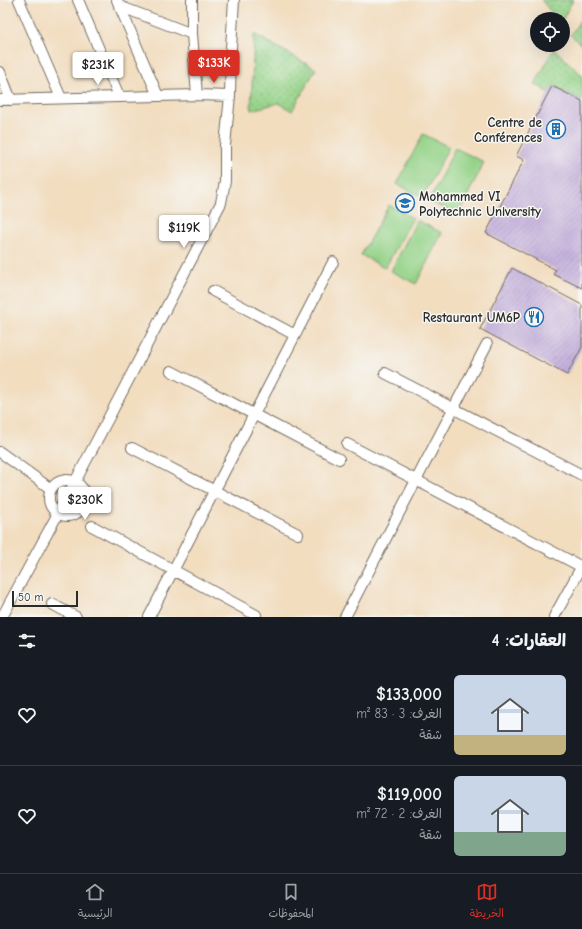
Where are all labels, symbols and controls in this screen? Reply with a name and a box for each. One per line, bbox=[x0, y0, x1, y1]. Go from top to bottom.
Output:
map controls bbox=[530, 12, 570, 52]
button: locate bbox=[530, 12, 570, 52]
pin: $133K bbox=[186, 50, 242, 84]
pin: $231K bbox=[70, 52, 126, 86]
text: $133K bbox=[197, 55, 231, 70]
text: $231K bbox=[81, 57, 115, 72]
place label: Centre de Conférences bbox=[474, 115, 543, 145]
building icon: Centre de Conférences bbox=[545, 118, 567, 140]
place label: Mohammed VI Polytechnic University bbox=[419, 189, 541, 219]
school or university icon: Mohammed VI Polytechnic University bbox=[394, 192, 416, 214]
pin: $119K bbox=[156, 215, 212, 249]
text: $119K bbox=[168, 220, 200, 235]
restaurant icon: Restaurant UM6P bbox=[523, 306, 545, 328]
place label: Restaurant UM6P bbox=[423, 310, 521, 325]
pin: $230K bbox=[57, 487, 113, 521]
text: $230K bbox=[67, 492, 103, 507]
scale bar bbox=[12, 589, 78, 608]
text: 50 m bbox=[18, 591, 43, 604]
icon: filters bbox=[16, 630, 38, 652]
text: العقارات: 4 bbox=[491, 631, 566, 650]
text: $133,000 bbox=[376, 685, 442, 704]
icon: home bbox=[486, 691, 534, 739]
icon: heart bbox=[16, 704, 38, 726]
text: الغرف: 3 · 83 m² bbox=[356, 706, 442, 721]
text: شقة bbox=[419, 727, 442, 742]
text: $119,000 bbox=[377, 785, 442, 804]
icon: home bbox=[486, 792, 534, 840]
icon: heart bbox=[16, 805, 38, 827]
text: الغرف: 2 · 72 m² bbox=[356, 806, 442, 821]
text: شقة bbox=[419, 827, 442, 842]
tab: الرئيسية bbox=[78, 881, 113, 923]
tab: المحفوظات bbox=[268, 881, 314, 923]
tab: الخريطة bbox=[470, 881, 504, 923]

